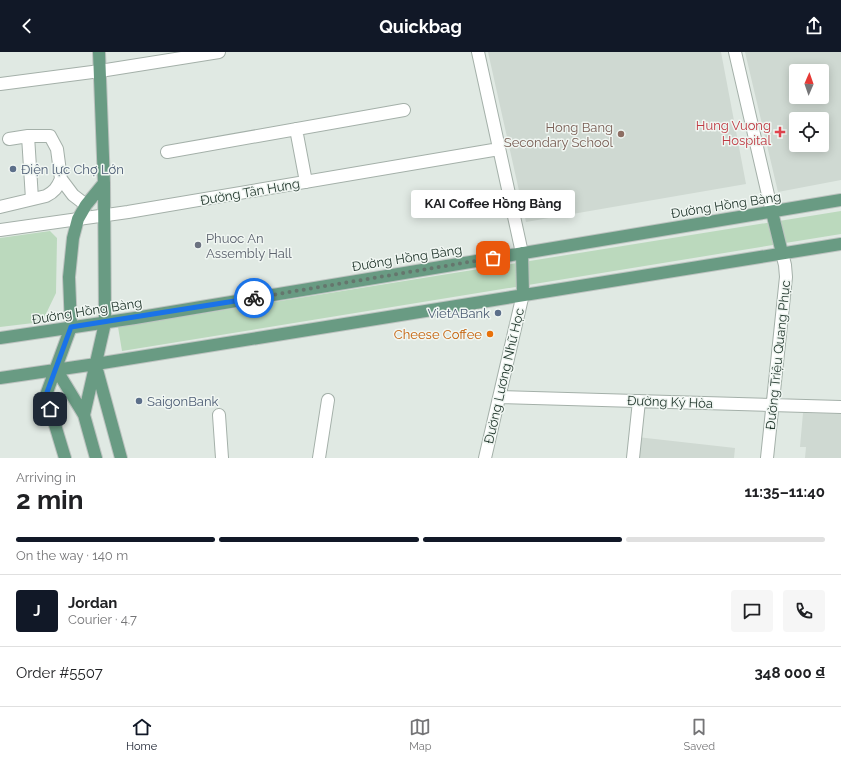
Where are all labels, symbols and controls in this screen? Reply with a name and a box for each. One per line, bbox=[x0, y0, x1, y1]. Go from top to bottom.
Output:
icon: back bbox=[16, 15, 38, 37]
icon: share bbox=[803, 15, 825, 37]
text: Quickbag bbox=[379, 16, 462, 37]
north arrow bbox=[789, 64, 829, 104]
map controls bbox=[789, 64, 829, 152]
button: locate bbox=[789, 112, 829, 152]
place label: Hung Vuong Hospital bbox=[696, 118, 771, 148]
place label: Hong Bang Secondary School bbox=[504, 120, 613, 150]
marker: Hung Vuong Hospital bbox=[774, 126, 786, 138]
marker: Hong Bang Secondary School bbox=[616, 129, 626, 139]
place label: Điện lực Chợ Lớn bbox=[21, 162, 124, 177]
marker: Điện lực Chợ Lớn bbox=[8, 164, 18, 174]
street label: Đường Tân Hưng bbox=[199, 176, 301, 208]
street label: Đường Hồng Bàng bbox=[670, 189, 782, 221]
callout: KAI Coffee Hồng Bàng bbox=[411, 190, 575, 218]
text: KAI Coffee Hồng Bàng bbox=[424, 196, 562, 211]
place label: Phuoc An Assembly Hall bbox=[206, 231, 292, 261]
marker: Phuoc An Assembly Hall bbox=[193, 240, 203, 250]
pin bbox=[476, 241, 510, 275]
street label: Đường Hồng Bàng bbox=[351, 242, 463, 274]
icon: bag bbox=[482, 247, 504, 269]
courier bbox=[234, 278, 274, 318]
street label: Đường Triệu Quang Phục bbox=[763, 280, 793, 430]
icon: bike bbox=[243, 287, 265, 309]
street label: Đường Hồng Bàng bbox=[31, 295, 143, 327]
place label: VietABank bbox=[427, 306, 490, 321]
street label: Đường Lương Nhữ Học bbox=[481, 307, 527, 445]
marker: VietABank bbox=[493, 308, 503, 318]
place label: Cheese Coffee bbox=[394, 327, 482, 342]
marker: Cheese Coffee bbox=[485, 329, 495, 339]
pin bbox=[33, 392, 67, 426]
street label: Đường Ký Hòa bbox=[627, 393, 713, 411]
place label: SaigonBank bbox=[147, 394, 218, 409]
marker: SaigonBank bbox=[134, 396, 144, 406]
icon: home bbox=[39, 398, 61, 420]
text: Arriving in bbox=[16, 470, 76, 485]
text: 11:35–11:40 bbox=[744, 483, 825, 501]
text: 2 min bbox=[16, 485, 83, 515]
text: On the way · 140 m bbox=[16, 548, 128, 563]
button: chat bbox=[731, 590, 773, 632]
button: phone bbox=[783, 590, 825, 632]
text: Jordan bbox=[68, 594, 117, 612]
text: J bbox=[33, 602, 41, 620]
text: Courier · 4.7 bbox=[68, 612, 137, 627]
text: Order #5507 bbox=[16, 664, 103, 682]
text: 348 000 ₫ bbox=[754, 664, 825, 682]
tab: Home bbox=[126, 716, 157, 753]
tab: Map bbox=[409, 716, 432, 753]
tab: Saved bbox=[684, 716, 715, 753]

